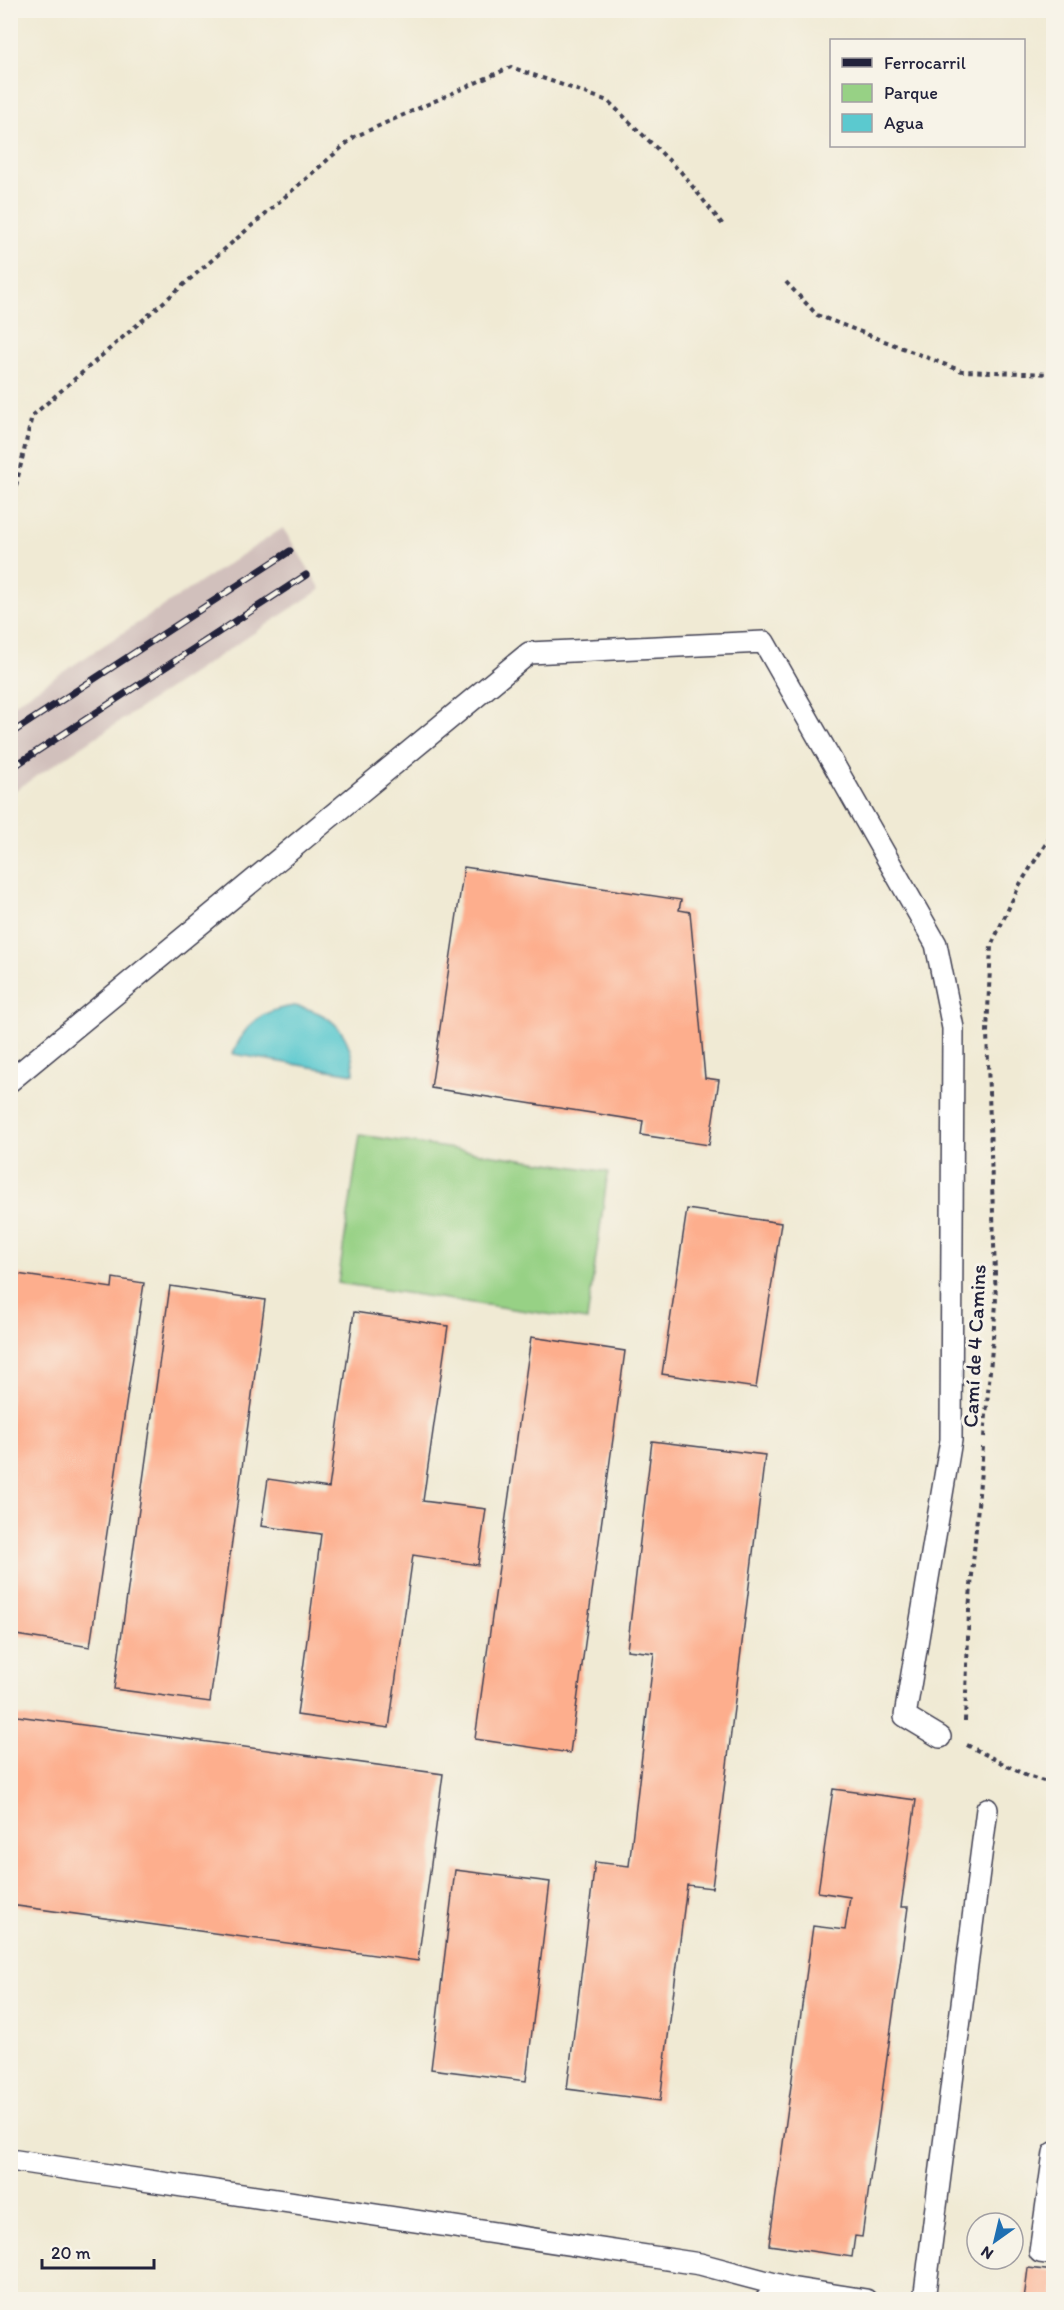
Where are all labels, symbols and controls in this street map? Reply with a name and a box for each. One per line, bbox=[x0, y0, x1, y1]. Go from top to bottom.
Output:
legend bbox=[830, 39, 1025, 147]
text: Ferrocarril bbox=[884, 52, 966, 74]
text: Parque bbox=[884, 82, 938, 104]
text: Agua bbox=[884, 112, 924, 134]
street label: Camí de 4 Camins bbox=[957, 1264, 991, 1428]
north arrow bbox=[965, 2211, 1025, 2271]
scale bar bbox=[42, 2232, 154, 2270]
text: 20 m bbox=[51, 2242, 91, 2264]
text: N bbox=[977, 2242, 997, 2264]

